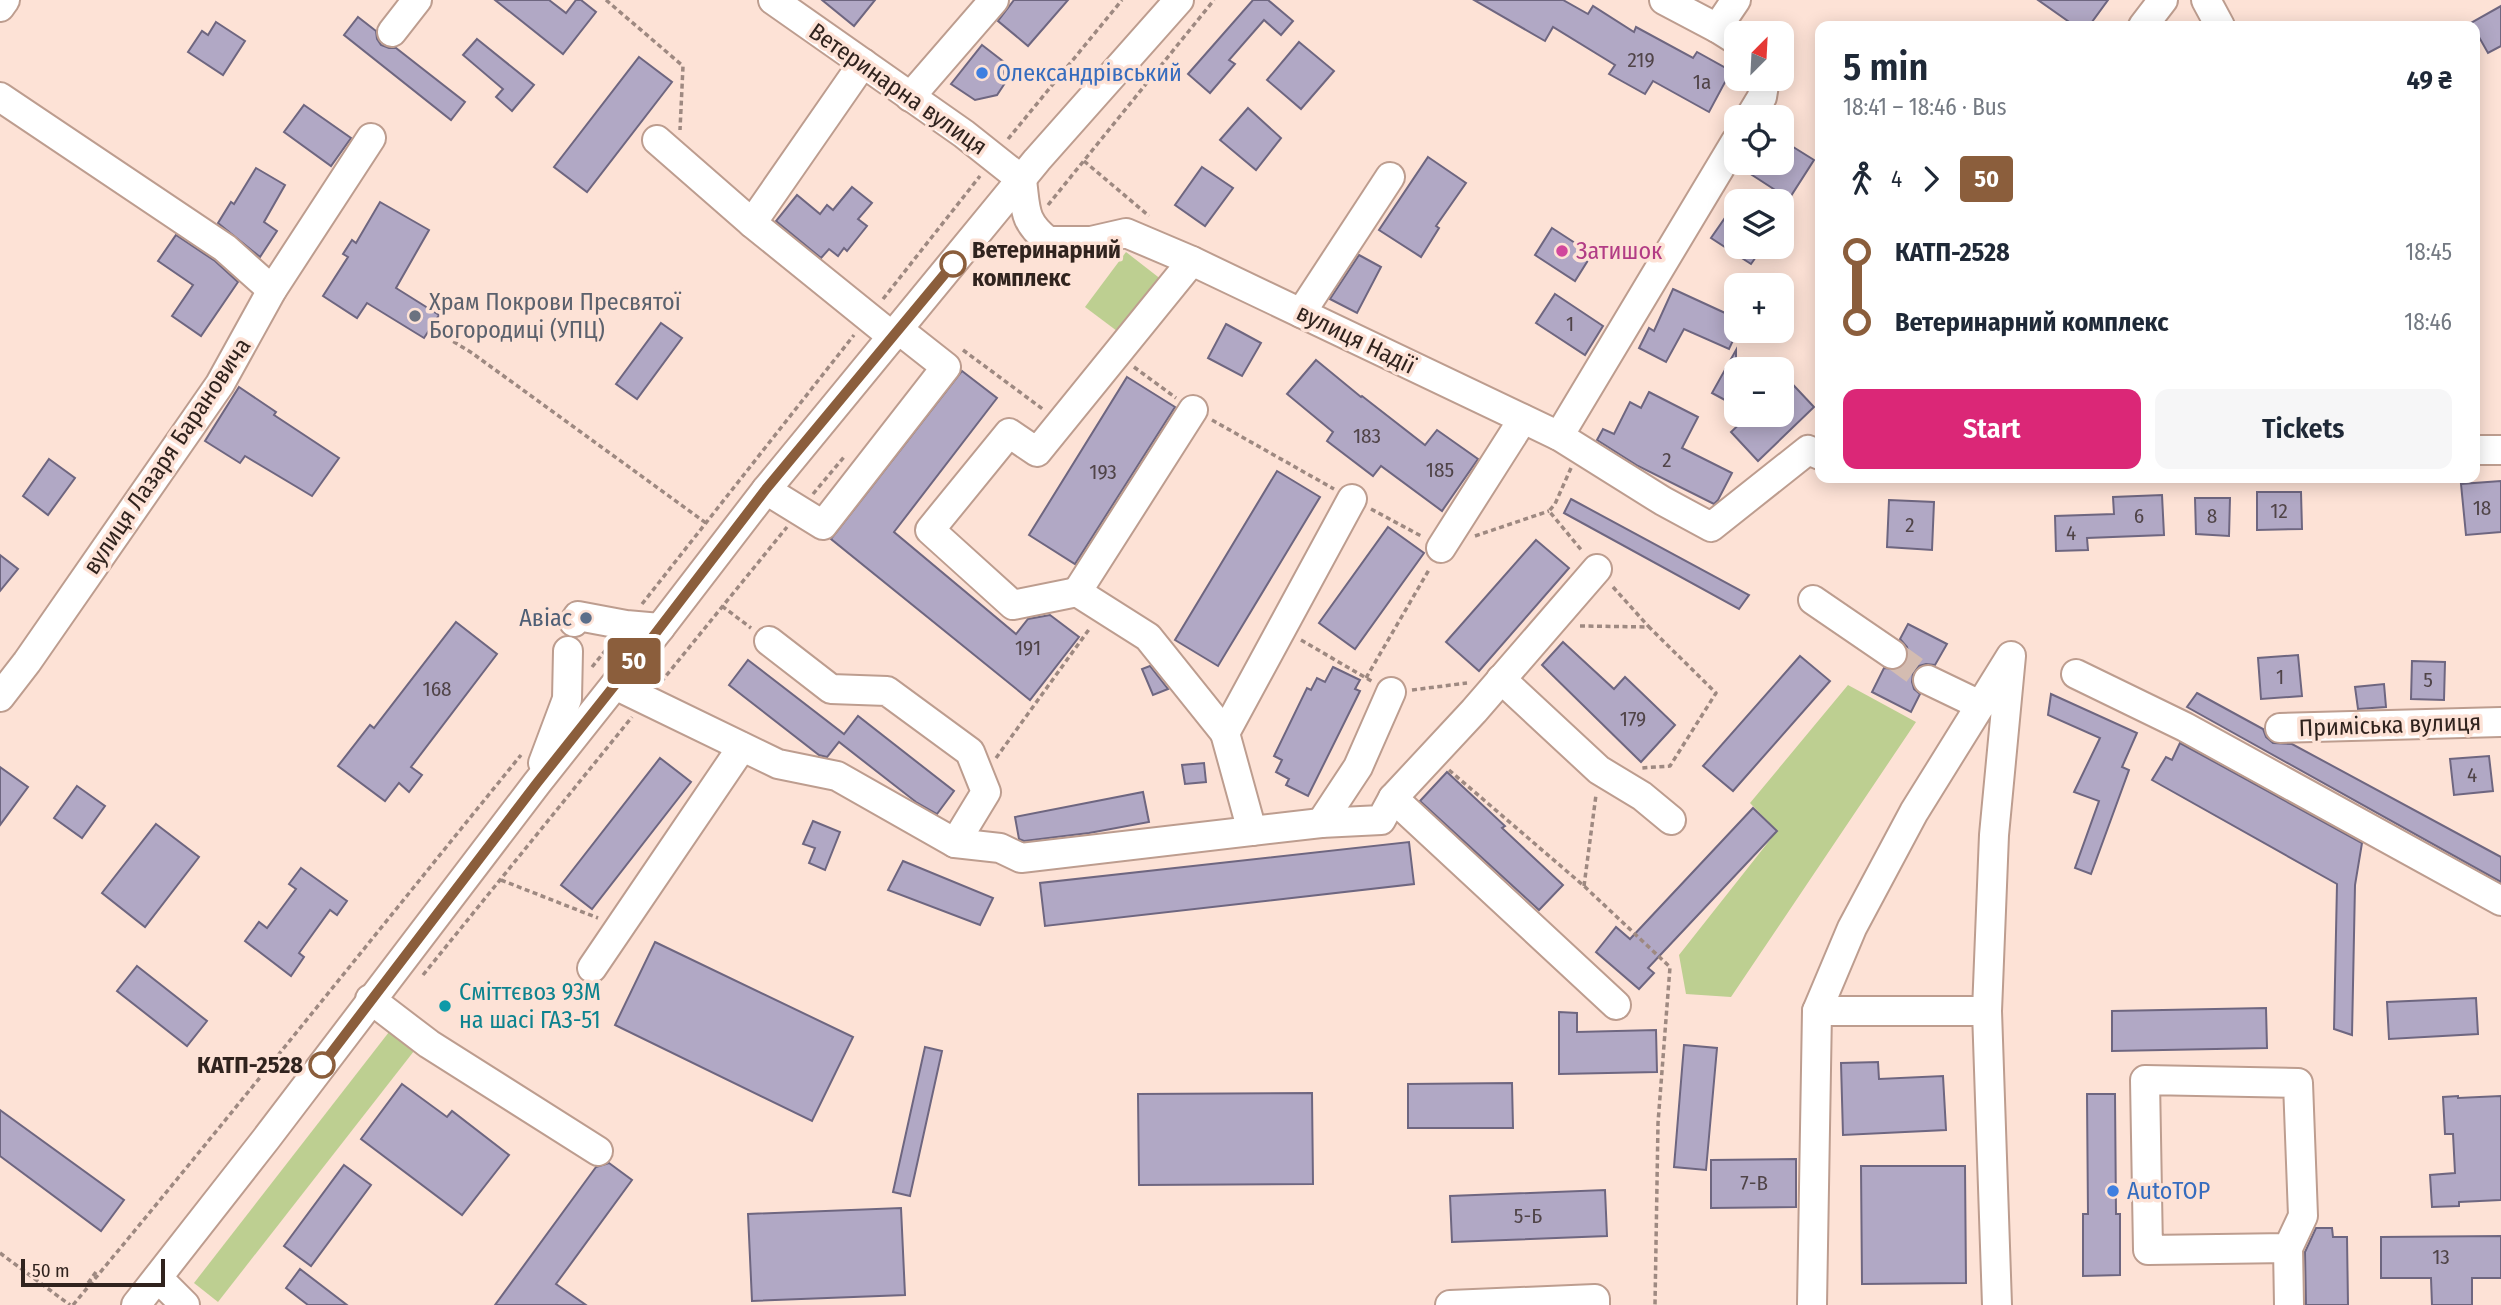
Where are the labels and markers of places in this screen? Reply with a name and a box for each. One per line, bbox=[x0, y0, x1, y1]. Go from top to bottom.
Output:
place label: Олександрівський bbox=[996, 59, 1182, 87]
marker: Олександрівський bbox=[974, 65, 990, 81]
place label: Ветеринарний комплекс bbox=[972, 236, 1121, 292]
place label: Затишок bbox=[1576, 237, 1663, 265]
marker: Затишок bbox=[1554, 243, 1570, 259]
marker: Ветеринарний комплекс bbox=[940, 251, 966, 277]
place label: Храм Покрови Пресвятої Богородиці (УПЦ) bbox=[429, 288, 682, 344]
marker: Храм Покрови Пресвятої Богородиці (УПЦ) bbox=[407, 308, 423, 324]
place label: Авіас bbox=[519, 604, 572, 632]
marker: Авіас bbox=[578, 610, 594, 626]
place label: Сміттєвоз 93М на шасі ГАЗ-51 bbox=[459, 978, 601, 1034]
marker: Сміттєвоз 93М на шасі ГАЗ-51 bbox=[437, 998, 453, 1014]
place label: КАТП-2528 bbox=[197, 1051, 303, 1079]
marker: КАТП-2528 bbox=[309, 1052, 335, 1078]
place label: AutoTOP bbox=[2127, 1177, 2210, 1205]
marker: AutoTOP bbox=[2105, 1183, 2121, 1199]

